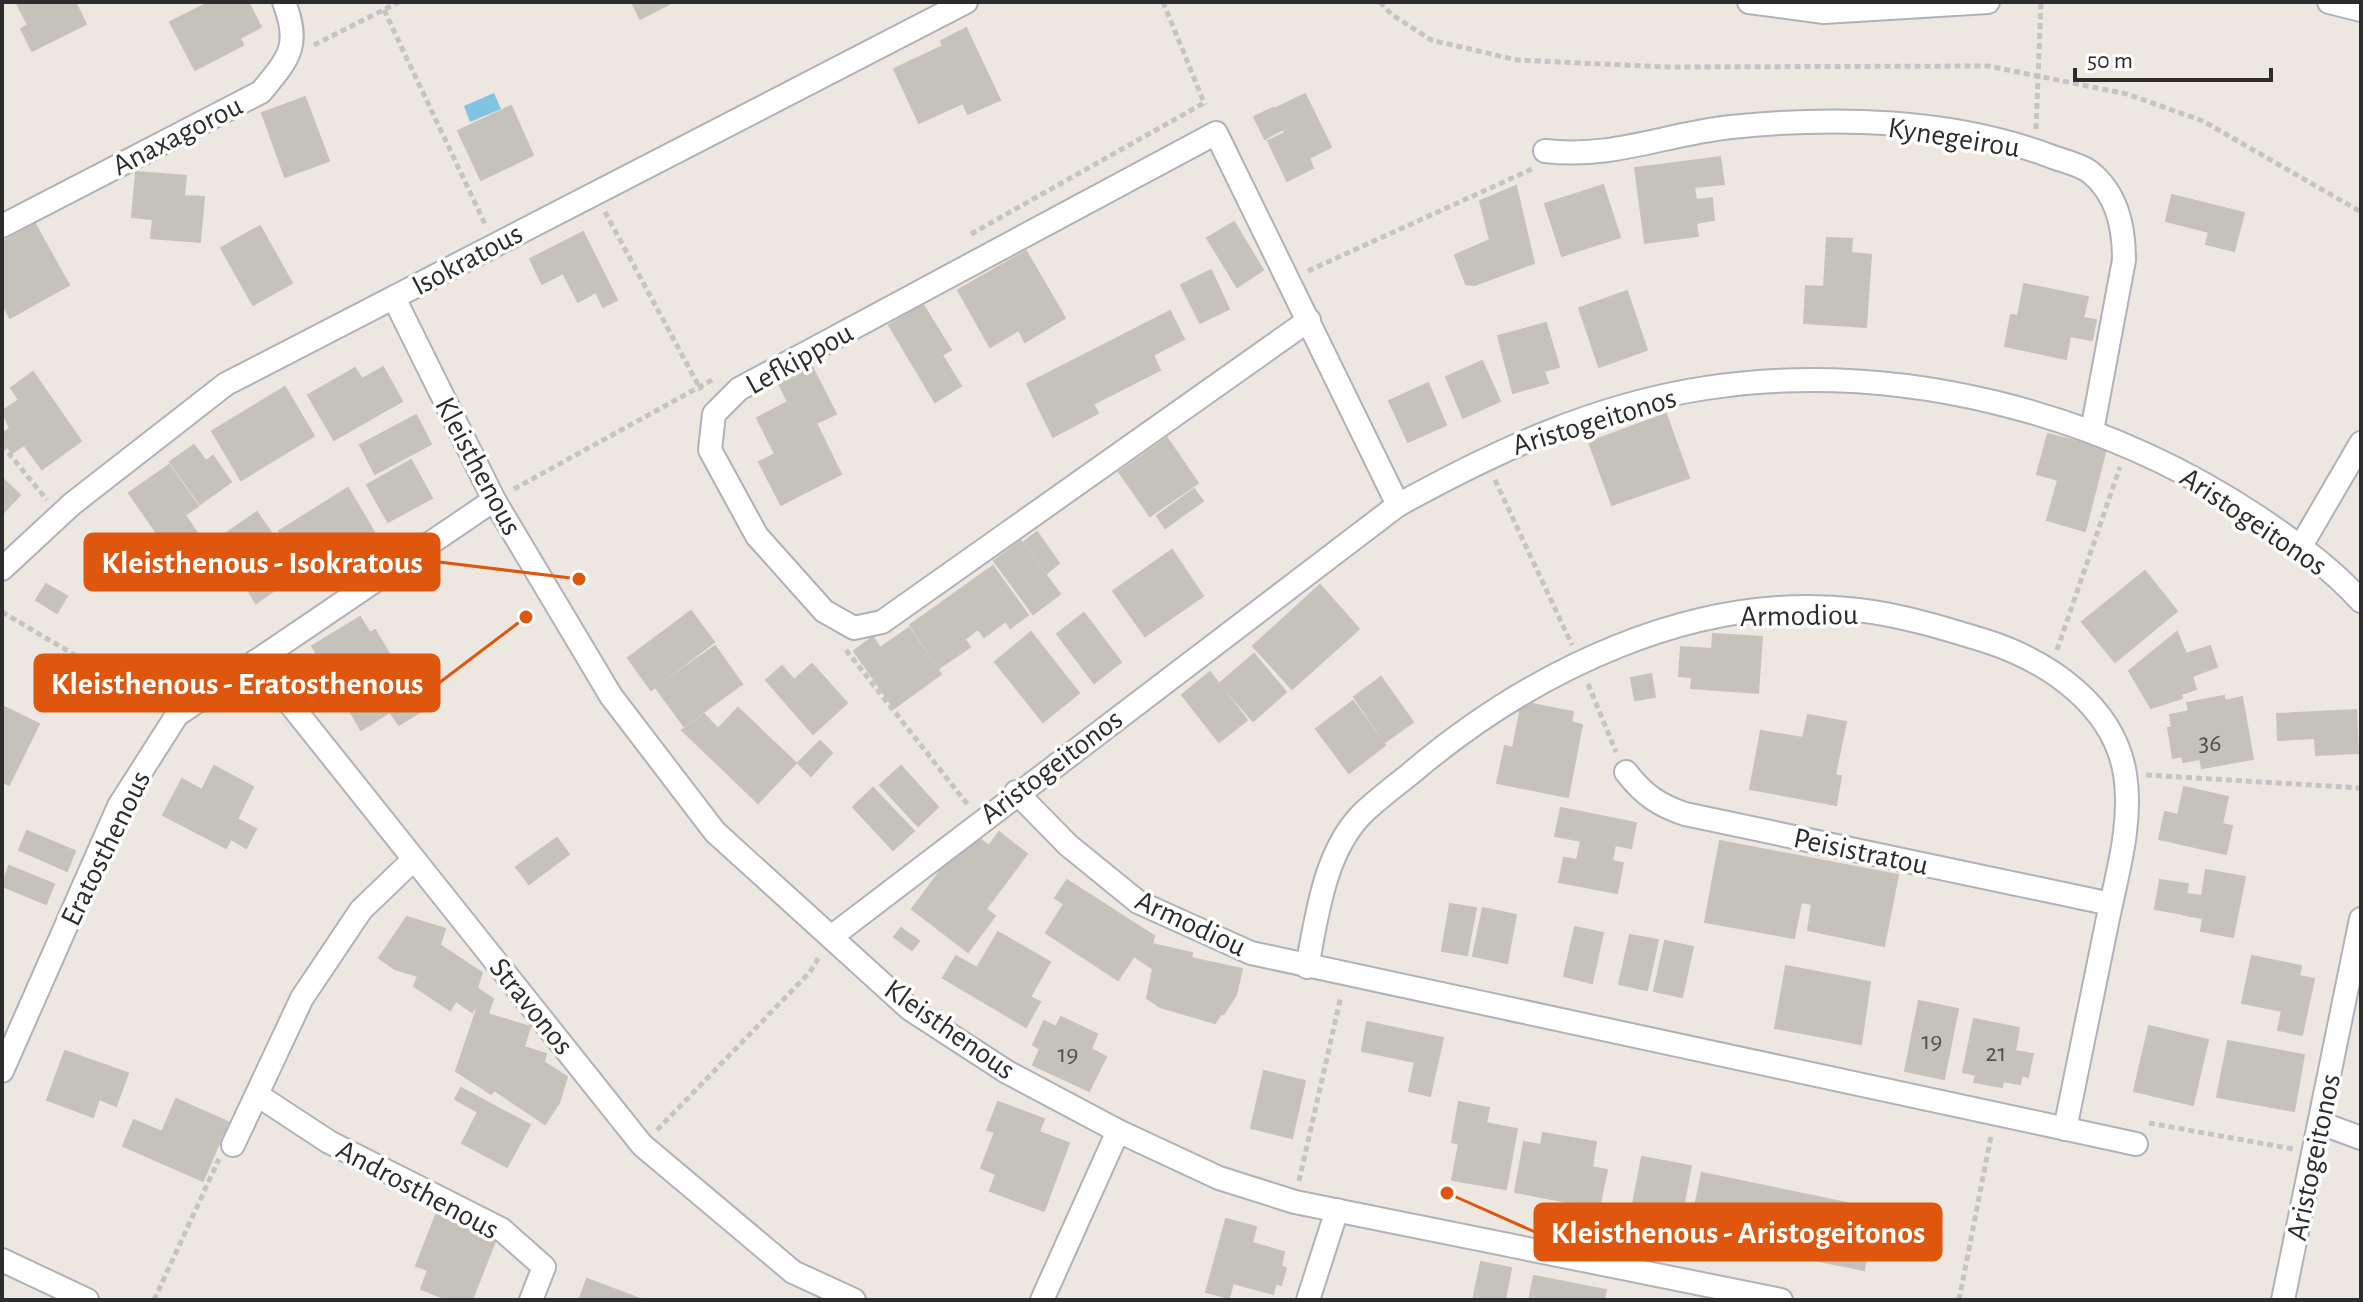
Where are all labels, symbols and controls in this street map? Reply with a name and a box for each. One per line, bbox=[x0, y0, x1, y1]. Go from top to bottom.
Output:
scale bar bbox=[2075, 32, 2271, 82]
text: 50 m bbox=[2087, 49, 2133, 73]
street label: Anaxagorou bbox=[108, 90, 247, 181]
street label: Kynegeirou bbox=[1886, 113, 2022, 163]
street label: Isokratous bbox=[407, 218, 528, 301]
street label: Lefkippou bbox=[741, 317, 858, 400]
street label: Aristogeitonos bbox=[1509, 383, 1680, 461]
street label: Kleisthenous bbox=[429, 392, 527, 540]
street label: Aristogeitonos bbox=[2175, 462, 2332, 582]
callout: Kleisthenous - Isokratous bbox=[85, 534, 439, 590]
text: Kleisthenous - Isokratous bbox=[101, 547, 423, 579]
street label: Armodiou bbox=[1740, 600, 1858, 632]
callout: Kleisthenous - Eratosthenous bbox=[35, 655, 439, 711]
text: Kleisthenous - Eratosthenous bbox=[51, 668, 423, 700]
street label: Aristogeitonos bbox=[975, 704, 1128, 830]
house number: 36 bbox=[2199, 730, 2221, 756]
street label: Eratosthenous bbox=[56, 766, 156, 931]
street label: Peisistratou bbox=[1791, 823, 1931, 881]
street label: Armodiou bbox=[1131, 885, 1251, 962]
street label: Stravonos bbox=[484, 953, 579, 1061]
street label: Kleisthenous bbox=[879, 974, 1020, 1086]
house number: 19 bbox=[1921, 1028, 1943, 1054]
house number: 21 bbox=[1986, 1040, 2006, 1066]
house number: 19 bbox=[1057, 1041, 1079, 1067]
street label: Aristogeitonos bbox=[2282, 1071, 2346, 1243]
street label: Androsthenous bbox=[331, 1135, 504, 1245]
callout: Kleisthenous - Aristogeitonos bbox=[1535, 1204, 1941, 1260]
text: Kleisthenous - Aristogeitonos bbox=[1551, 1217, 1925, 1249]

